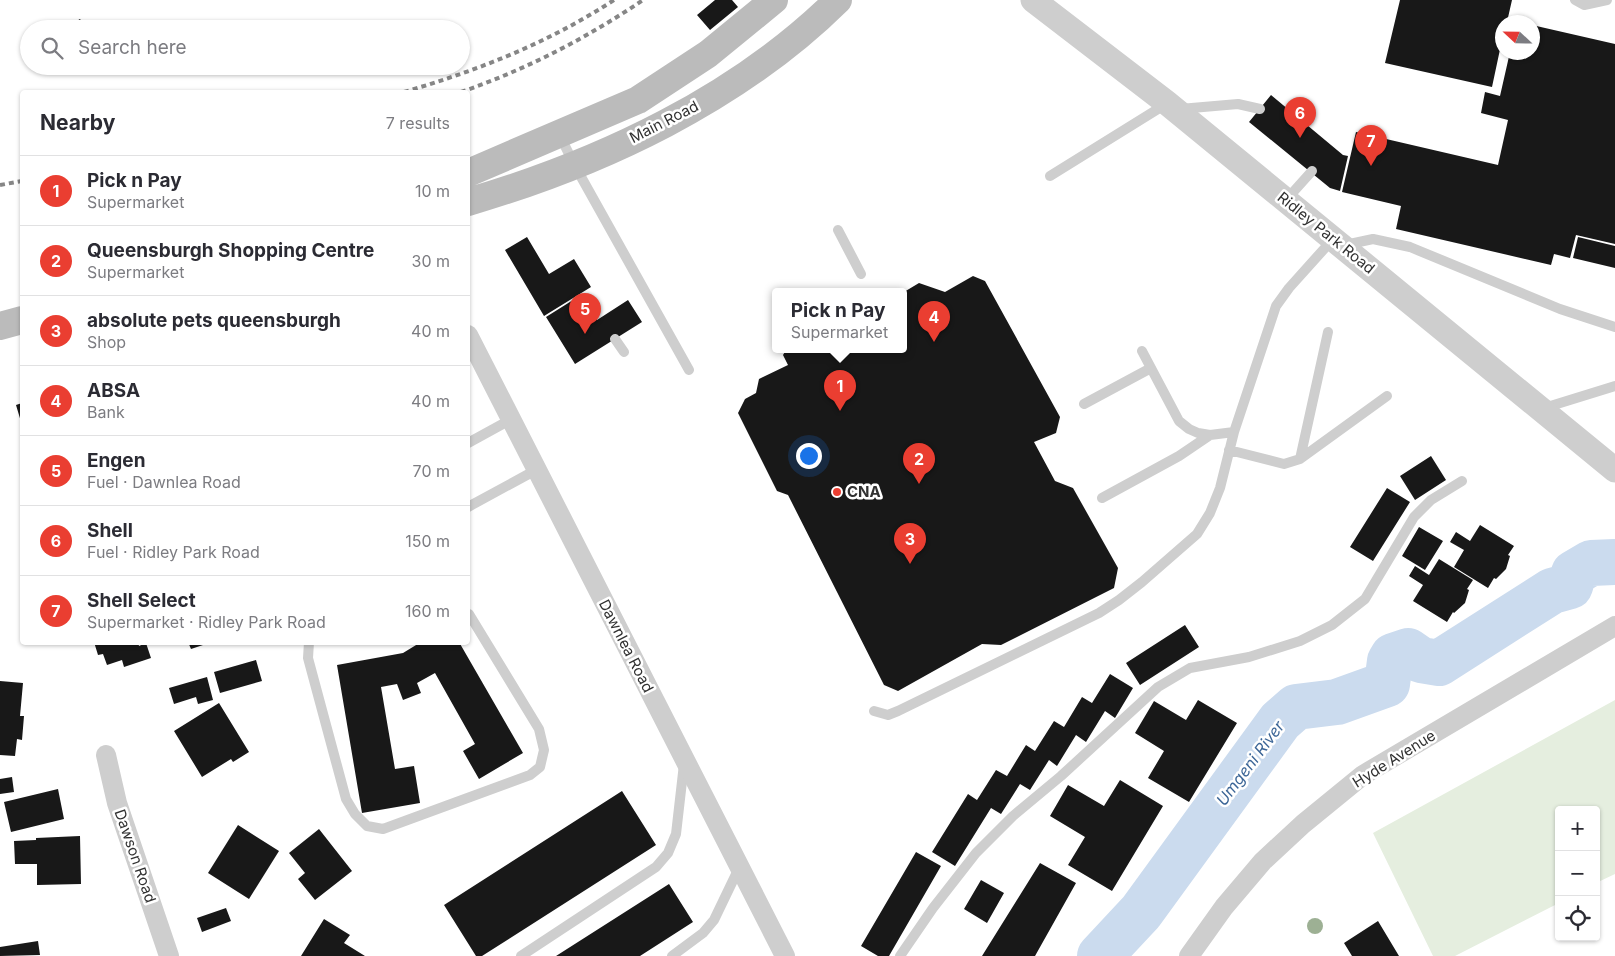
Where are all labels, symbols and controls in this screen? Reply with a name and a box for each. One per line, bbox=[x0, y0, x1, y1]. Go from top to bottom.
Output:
north arrow bbox=[1495, 15, 1540, 60]
search box bbox=[20, 20, 470, 75]
icon: search bbox=[38, 34, 66, 62]
text: Search here bbox=[78, 36, 187, 59]
street label: Main Road bbox=[626, 96, 701, 147]
pin: 6 bbox=[1284, 97, 1316, 138]
text: Nearby bbox=[40, 110, 115, 135]
text: 7 results bbox=[386, 113, 450, 133]
pin: 7 bbox=[1355, 125, 1387, 166]
text: Pick n Pay bbox=[87, 169, 182, 192]
text: 1 bbox=[53, 181, 59, 201]
text: 10 m bbox=[415, 181, 450, 201]
street label: Ridley Park Road bbox=[1274, 188, 1379, 278]
text: Supermarket bbox=[87, 192, 184, 212]
text: Queensburgh Shopping Centre bbox=[87, 239, 374, 262]
text: 2 bbox=[51, 251, 61, 271]
text: 30 m bbox=[412, 251, 450, 271]
text: Supermarket bbox=[87, 262, 184, 282]
popup bbox=[772, 288, 907, 353]
pin: 5 bbox=[569, 293, 601, 334]
text: Pick n Pay bbox=[791, 299, 886, 322]
pin: 4 bbox=[918, 301, 950, 342]
text: absolute pets queensburgh bbox=[87, 309, 341, 332]
text: 3 bbox=[51, 321, 61, 341]
text: 40 m bbox=[411, 321, 450, 341]
text: Supermarket bbox=[791, 322, 888, 342]
text: Shop bbox=[87, 332, 126, 352]
pin: 1 bbox=[824, 370, 856, 411]
text: ABSA bbox=[87, 379, 140, 402]
text: 4 bbox=[51, 391, 61, 411]
text: 40 m bbox=[411, 391, 450, 411]
text: Bank bbox=[87, 402, 125, 422]
your location bbox=[796, 443, 822, 469]
pin: 2 bbox=[903, 443, 935, 484]
text: Engen bbox=[87, 449, 146, 472]
text: 5 bbox=[51, 461, 61, 481]
text: 70 m bbox=[413, 461, 450, 481]
text: Fuel · Dawnlea Road bbox=[87, 472, 241, 492]
place label: CNA bbox=[847, 482, 881, 501]
marker: CNA bbox=[831, 486, 843, 498]
text: Shell bbox=[87, 519, 133, 542]
pin: 3 bbox=[894, 523, 926, 564]
text: 6 bbox=[51, 531, 61, 551]
text: 150 m bbox=[405, 531, 450, 551]
text: Fuel · Ridley Park Road bbox=[87, 542, 260, 562]
text: Shell Select bbox=[87, 589, 196, 612]
street label: Dawnlea Road bbox=[595, 596, 658, 695]
text: 7 bbox=[51, 601, 61, 621]
text: 160 m bbox=[405, 601, 450, 621]
text: Supermarket · Ridley Park Road bbox=[87, 612, 326, 632]
water label: Umgeni River bbox=[1212, 716, 1289, 809]
street label: Hyde Avenue bbox=[1349, 726, 1439, 792]
map controls bbox=[1555, 806, 1600, 941]
button: + bbox=[1555, 806, 1600, 851]
street label: Dawson Road bbox=[111, 807, 160, 905]
button: − bbox=[1555, 851, 1600, 896]
button: locate bbox=[1555, 896, 1600, 941]

